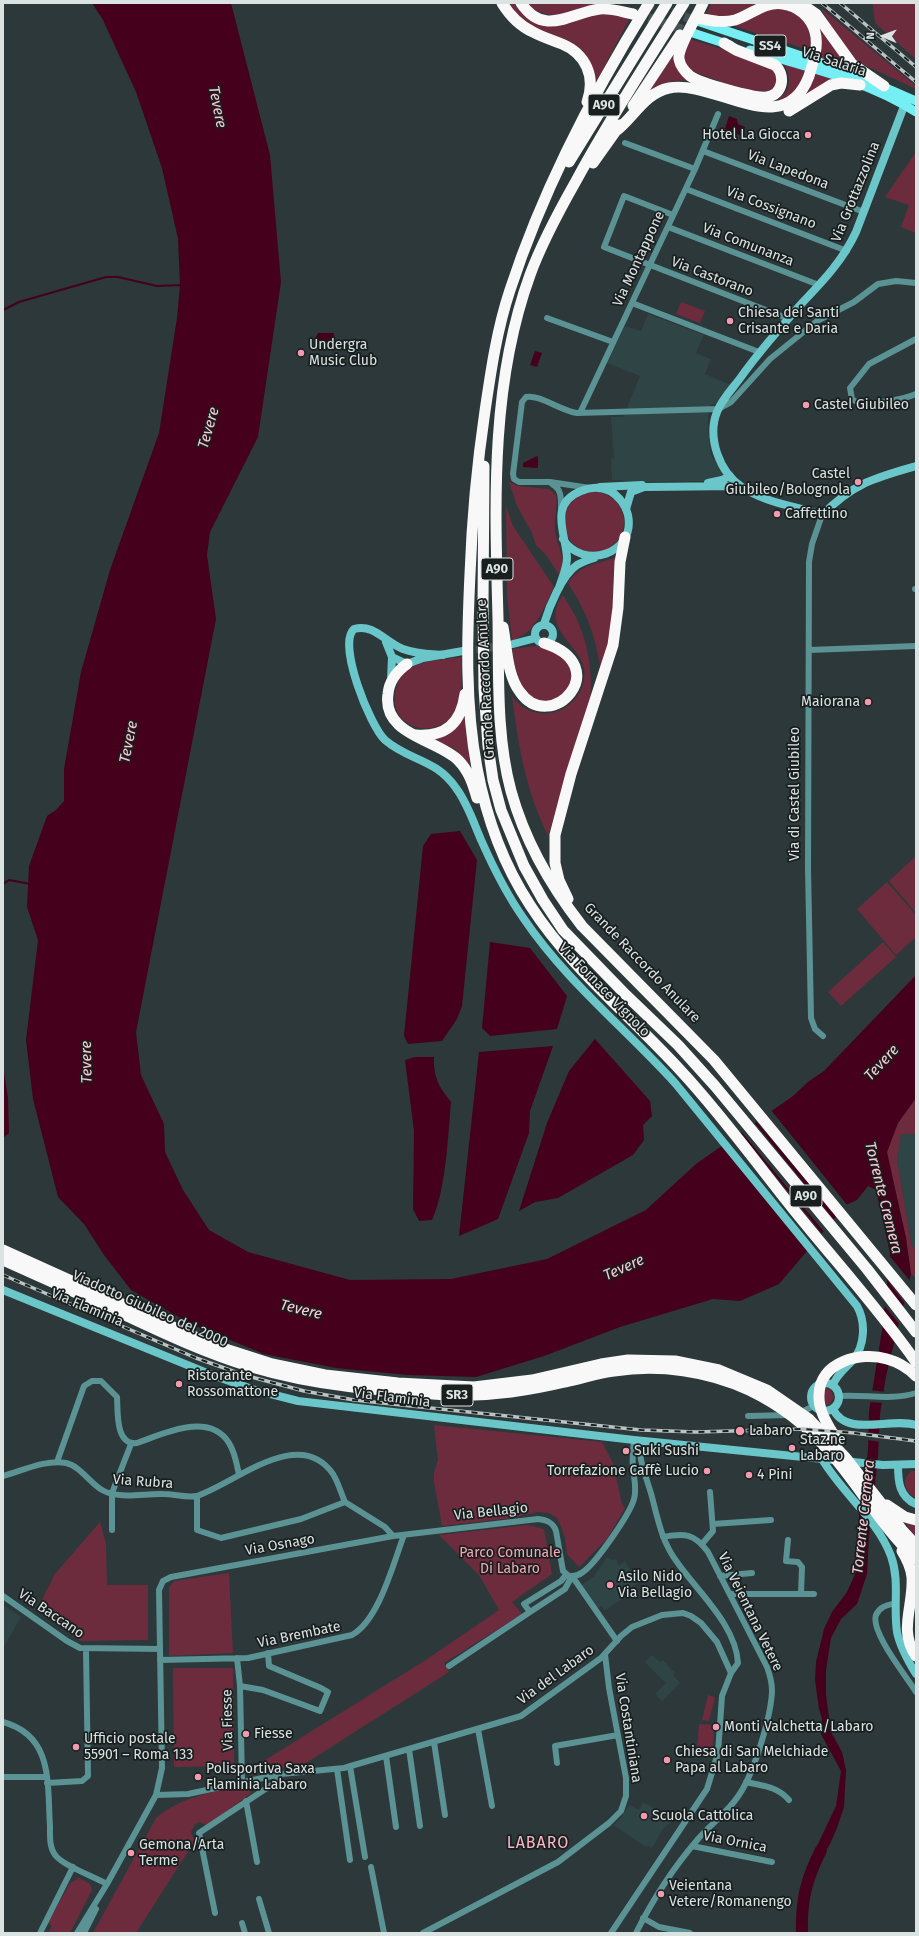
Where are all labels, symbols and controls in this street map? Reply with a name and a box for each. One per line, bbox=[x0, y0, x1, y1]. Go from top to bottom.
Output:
north arrow bbox=[863, 16, 903, 56]
text: N bbox=[864, 32, 877, 40]
road number: SS4 bbox=[754, 35, 786, 57]
street label: Via Salaria bbox=[800, 44, 868, 80]
water label: Tevere bbox=[204, 84, 230, 130]
road number: A90 bbox=[588, 94, 620, 116]
place label: Hotel La Giocca bbox=[702, 127, 800, 143]
marker: Hotel La Giocca bbox=[803, 130, 813, 140]
street label: Via Grottazzolina bbox=[828, 139, 884, 245]
street label: Via Lapedona bbox=[745, 147, 831, 193]
street label: Via Cossignano bbox=[724, 183, 818, 233]
street label: Via Montappone bbox=[610, 209, 668, 309]
street label: Via Comunanza bbox=[700, 220, 796, 270]
street label: Via Castorano bbox=[669, 254, 755, 300]
place label: Chiesa dei Santi Crisante e Daria bbox=[738, 305, 839, 338]
marker: Chiesa dei Santi Crisante e Daria bbox=[725, 316, 735, 326]
place label: Undergra Music Club bbox=[309, 337, 377, 370]
marker: Undergra Music Club bbox=[296, 348, 306, 358]
place label: Castel Giubileo bbox=[814, 397, 909, 413]
marker: Castel Giubileo bbox=[801, 400, 811, 410]
water label: Tevere bbox=[194, 405, 224, 451]
place label: Castel Giubileo/Bolognola bbox=[725, 466, 850, 498]
marker: Castel Giubileo/Bolognola bbox=[853, 477, 863, 487]
place label: Caffettino bbox=[785, 506, 848, 522]
marker: Caffettino bbox=[772, 509, 782, 519]
road number: A90 bbox=[481, 558, 513, 580]
street label: Grande Raccordo Anulare bbox=[473, 599, 499, 759]
place label: Maiorana bbox=[801, 694, 860, 710]
marker: Maiorana bbox=[863, 697, 873, 707]
water label: Tevere bbox=[116, 719, 142, 765]
street label: Via di Castel Giubileo bbox=[787, 727, 803, 861]
street label: Grande Raccordo Anulare bbox=[580, 900, 704, 1026]
street label: Via Fornace Vignolo bbox=[555, 939, 653, 1041]
water label: Tevere bbox=[78, 1041, 96, 1083]
water label: Tevere bbox=[861, 1041, 903, 1085]
water label: Torrente Cremera bbox=[860, 1140, 906, 1256]
road number: A90 bbox=[790, 1185, 822, 1207]
water label: Tevere bbox=[601, 1251, 647, 1285]
street label: Viadotto Giubileo del 2000 bbox=[70, 1267, 230, 1351]
street label: Via Flaminia bbox=[48, 1285, 126, 1331]
water label: Tevere bbox=[278, 1296, 324, 1324]
place label: Ristorante Rossomattone bbox=[187, 1368, 278, 1400]
marker: Ristorante Rossomattone bbox=[174, 1379, 184, 1389]
road number: SR3 bbox=[441, 1384, 473, 1406]
street label: Via Flaminia bbox=[353, 1385, 431, 1411]
place label: Labaro bbox=[749, 1423, 792, 1439]
marker: Labaro bbox=[734, 1425, 746, 1437]
place label: Staz.ne Labaro bbox=[800, 1432, 846, 1464]
place label: Suki Sushi bbox=[634, 1443, 699, 1459]
marker: Staz.ne Labaro bbox=[787, 1443, 797, 1453]
marker: Suki Sushi bbox=[621, 1446, 631, 1456]
water label: Torrente Cremera bbox=[849, 1459, 879, 1575]
place label: Torrefazione Caffè Lucio bbox=[547, 1463, 699, 1479]
marker: Torrefazione Caffè Lucio bbox=[702, 1466, 712, 1476]
place label: 4 Pini bbox=[757, 1467, 792, 1483]
marker: 4 Pini bbox=[744, 1470, 754, 1480]
street label: Via Rubra bbox=[112, 1472, 174, 1492]
street label: Via Bellagio bbox=[453, 1500, 529, 1524]
street label: Via Osnago bbox=[244, 1531, 316, 1559]
park label: Parco Comunale Di Labaro bbox=[459, 1545, 561, 1578]
street label: Via Veientana Vetere bbox=[714, 1550, 786, 1674]
place label: Asilo Nido Via Bellagio bbox=[618, 1569, 692, 1602]
marker: Asilo Nido Via Bellagio bbox=[605, 1580, 615, 1590]
street label: Via Baccano bbox=[15, 1586, 87, 1642]
street label: Via Brembate bbox=[256, 1618, 342, 1652]
street label: Via del Labaro bbox=[515, 1642, 597, 1708]
street label: Via Costantiniana bbox=[611, 1672, 645, 1784]
street label: Via Fiesse bbox=[219, 1689, 237, 1751]
place label: Monti Valchetta/Labaro bbox=[724, 1719, 874, 1735]
marker: Monti Valchetta/Labaro bbox=[711, 1722, 721, 1732]
place label: Fiesse bbox=[254, 1726, 293, 1742]
marker: Fiesse bbox=[241, 1729, 251, 1739]
place label: Ufficio postale 55901 – Roma 133 bbox=[84, 1731, 193, 1764]
marker: Ufficio postale 55901 – Roma 133 bbox=[71, 1742, 81, 1752]
place label: Chiesa di San Melchiade Papa al Labaro bbox=[675, 1744, 828, 1776]
marker: Chiesa di San Melchiade Papa al Labaro bbox=[662, 1755, 672, 1765]
place label: Polisportiva Saxa Flaminia Labaro bbox=[206, 1761, 315, 1794]
marker: Polisportiva Saxa Flaminia Labaro bbox=[193, 1772, 203, 1782]
place label: Scuola Cattolica bbox=[652, 1808, 753, 1824]
marker: Scuola Cattolica bbox=[639, 1811, 649, 1821]
street label: Via Ornica bbox=[702, 1828, 768, 1856]
district label: LABARO bbox=[507, 1834, 569, 1854]
place label: Gemona/Arta Terme bbox=[139, 1837, 224, 1870]
marker: Gemona/Arta Terme bbox=[126, 1848, 136, 1858]
place label: Veientana Vetere/Romanengo bbox=[669, 1878, 792, 1910]
marker: Veientana Vetere/Romanengo bbox=[656, 1889, 666, 1899]

